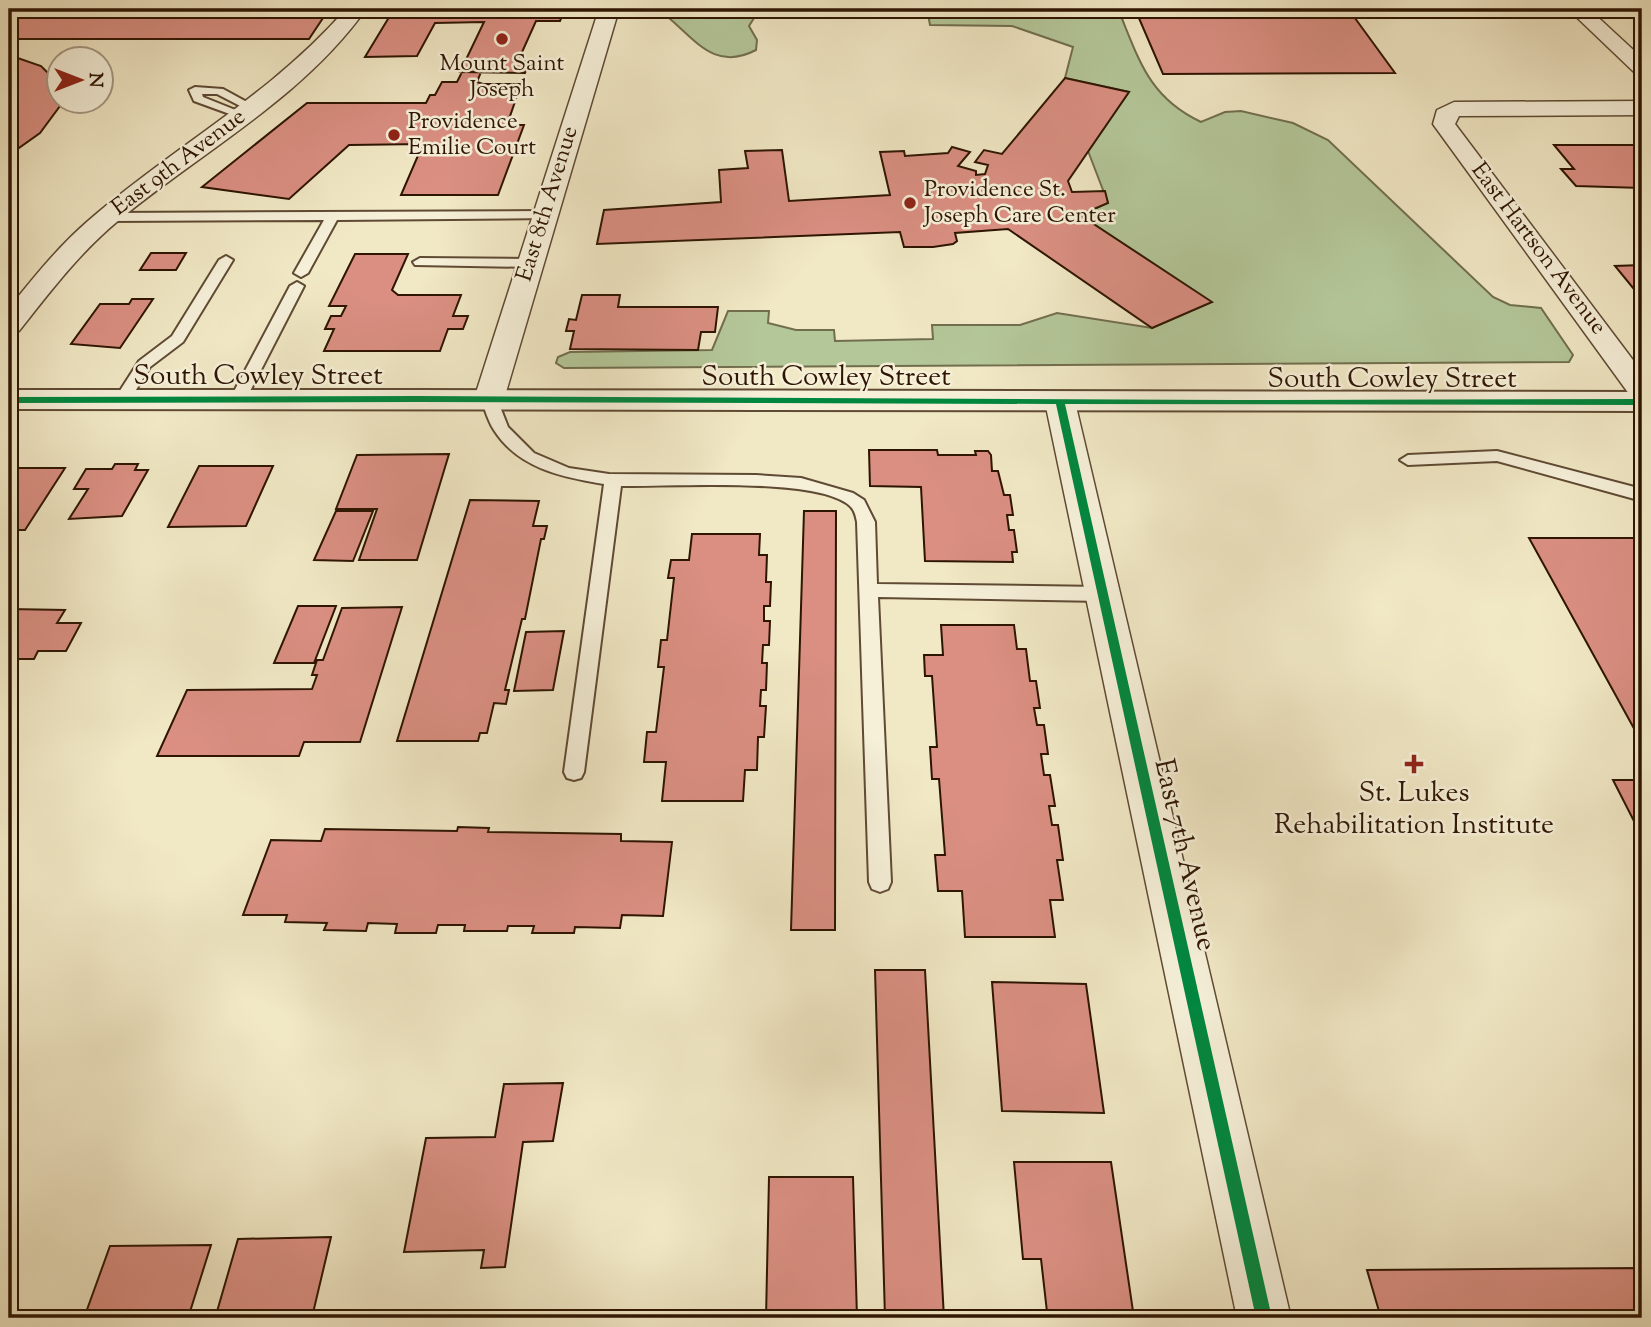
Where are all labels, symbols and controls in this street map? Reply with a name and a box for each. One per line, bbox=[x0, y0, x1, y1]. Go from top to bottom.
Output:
marker: Mount Saint Joseph bbox=[494, 31, 510, 47]
north arrow bbox=[46, 46, 116, 116]
place label: Mount Saint Joseph bbox=[440, 48, 565, 107]
text: N bbox=[81, 72, 108, 88]
street label: East 9th Avenue bbox=[105, 102, 253, 224]
place label: Providence Emilie Court bbox=[408, 106, 536, 165]
street label: East 8th Avenue bbox=[509, 122, 587, 286]
marker: Providence Emilie Court bbox=[386, 127, 402, 143]
street label: East Hartson Avenue bbox=[1462, 156, 1614, 342]
place label: Providence St. Joseph Care Center bbox=[922, 174, 1116, 233]
marker: Providence St. Joseph Care Center bbox=[902, 195, 918, 211]
street label: South Cowley Street bbox=[133, 357, 383, 397]
street label: South Cowley Street bbox=[701, 358, 951, 398]
street label: South Cowley Street bbox=[1267, 360, 1517, 400]
marker: St. Lukes Rehabilitation Institute bbox=[1404, 754, 1424, 774]
street label: East 7th Avenue bbox=[1142, 755, 1226, 955]
place label: St. Lukes Rehabilitation Institute bbox=[1274, 774, 1554, 846]

